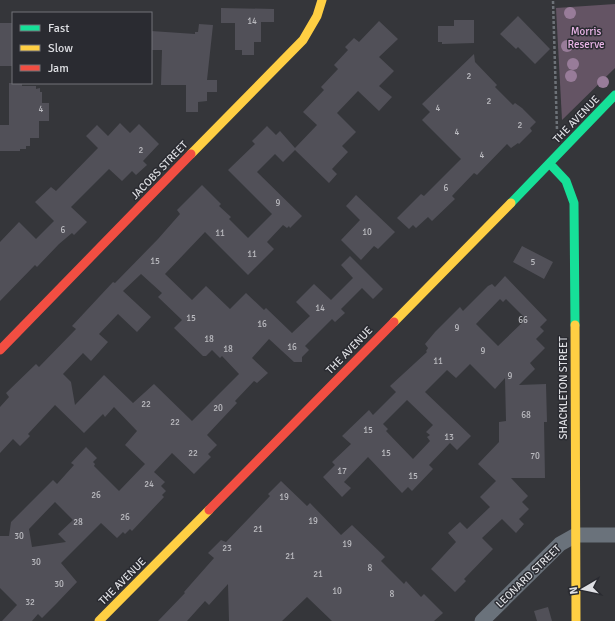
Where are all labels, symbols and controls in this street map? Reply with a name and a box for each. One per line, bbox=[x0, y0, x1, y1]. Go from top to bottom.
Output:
legend bbox=[12, 12, 152, 84]
house number: 14 bbox=[247, 16, 257, 27]
text: Fast bbox=[48, 21, 69, 36]
park label: Morris Reserve bbox=[567, 25, 605, 51]
text: Slow bbox=[48, 41, 73, 56]
text: Jam bbox=[48, 61, 69, 76]
house number: 2 bbox=[467, 71, 472, 82]
street label: THE AVENUE bbox=[550, 93, 602, 146]
house number: 2 bbox=[487, 96, 492, 107]
house number: 4 bbox=[436, 103, 441, 114]
house number: 4 bbox=[39, 104, 44, 115]
house number: 2 bbox=[518, 120, 523, 131]
house number: 4 bbox=[455, 127, 460, 138]
street label: JACOBS STREET bbox=[128, 138, 191, 202]
house number: 2 bbox=[139, 145, 144, 156]
house number: 4 bbox=[480, 150, 485, 161]
house number: 6 bbox=[444, 183, 449, 194]
house number: 9 bbox=[276, 198, 281, 209]
house number: 6 bbox=[61, 225, 66, 236]
house number: 10 bbox=[362, 227, 372, 238]
house number: 11 bbox=[215, 228, 225, 239]
house number: 11 bbox=[247, 249, 257, 260]
house number: 15 bbox=[150, 256, 160, 267]
house number: 5 bbox=[531, 257, 536, 268]
house number: 14 bbox=[315, 303, 325, 314]
house number: 15 bbox=[186, 313, 196, 324]
house number: 66 bbox=[518, 315, 528, 326]
house number: 16 bbox=[257, 319, 267, 330]
house number: 9 bbox=[455, 323, 460, 334]
street label: THE AVENUE bbox=[323, 324, 375, 377]
house number: 18 bbox=[204, 334, 214, 345]
street label: SHACKLETON STREET bbox=[557, 336, 570, 440]
house number: 16 bbox=[287, 342, 297, 353]
house number: 18 bbox=[223, 344, 233, 355]
house number: 9 bbox=[481, 346, 486, 357]
house number: 11 bbox=[433, 356, 443, 367]
house number: 9 bbox=[508, 371, 513, 382]
house number: 22 bbox=[141, 399, 151, 410]
house number: 20 bbox=[213, 403, 223, 414]
house number: 68 bbox=[521, 410, 531, 421]
house number: 22 bbox=[170, 417, 180, 428]
house number: 15 bbox=[363, 425, 373, 436]
house number: 13 bbox=[444, 432, 454, 443]
house number: 22 bbox=[188, 448, 198, 459]
house number: 15 bbox=[381, 448, 391, 459]
house number: 70 bbox=[530, 451, 540, 462]
house number: 17 bbox=[337, 466, 347, 477]
house number: 15 bbox=[408, 471, 418, 482]
house number: 24 bbox=[144, 479, 154, 490]
house number: 26 bbox=[91, 490, 101, 501]
house number: 19 bbox=[279, 492, 289, 503]
house number: 26 bbox=[120, 512, 130, 523]
house number: 19 bbox=[308, 516, 318, 527]
house number: 28 bbox=[73, 517, 83, 528]
house number: 21 bbox=[253, 524, 263, 535]
house number: 30 bbox=[14, 531, 24, 542]
house number: 19 bbox=[342, 539, 352, 550]
street label: LEONARD STREET bbox=[493, 542, 564, 611]
house number: 23 bbox=[222, 543, 232, 554]
house number: 21 bbox=[285, 551, 295, 562]
street label: THE AVENUE bbox=[96, 555, 149, 608]
house number: 30 bbox=[31, 557, 41, 568]
house number: 8 bbox=[368, 563, 373, 574]
house number: 21 bbox=[313, 569, 323, 580]
north arrow bbox=[563, 569, 603, 609]
house number: 30 bbox=[54, 579, 64, 590]
house number: 10 bbox=[332, 586, 342, 597]
text: N bbox=[567, 586, 581, 595]
house number: 8 bbox=[390, 589, 395, 600]
house number: 32 bbox=[25, 597, 35, 608]

